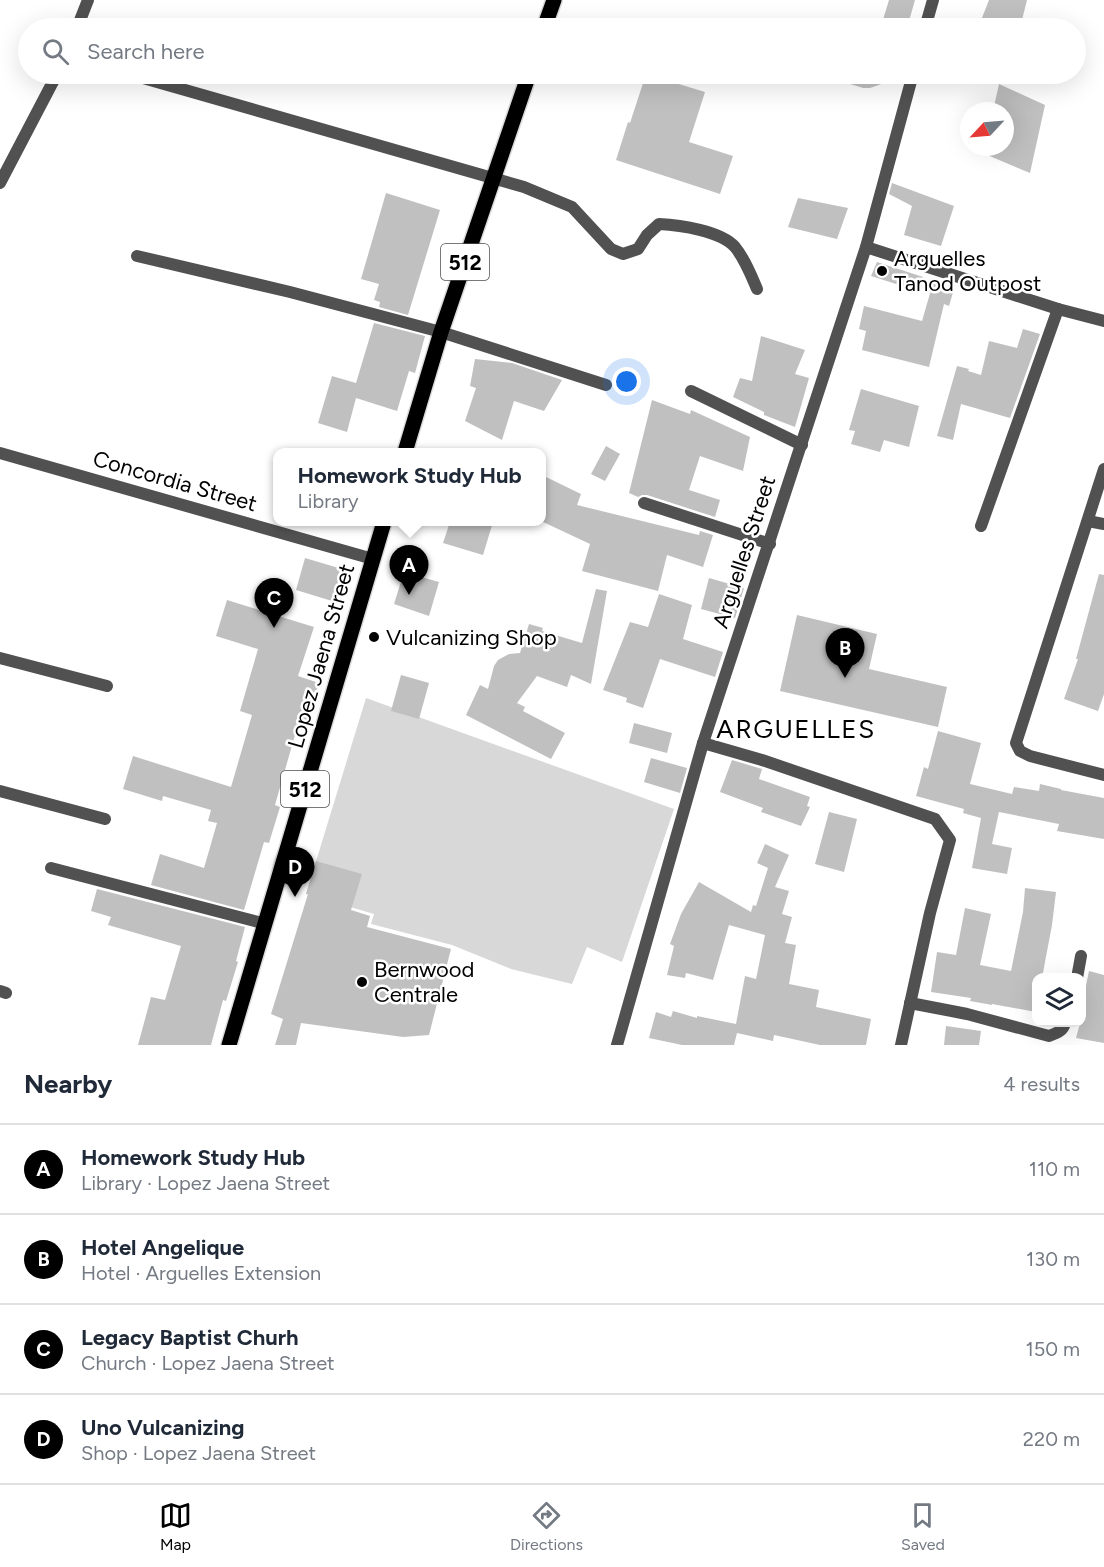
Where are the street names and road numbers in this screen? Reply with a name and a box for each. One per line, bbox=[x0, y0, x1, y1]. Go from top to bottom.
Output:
road number: 512 bbox=[441, 244, 489, 280]
street label: Concordia Street bbox=[90, 445, 260, 517]
street label: Arguelles Street bbox=[707, 472, 781, 632]
street label: Lopez Jaena Street bbox=[282, 561, 360, 751]
road number: 512 bbox=[281, 771, 329, 807]

